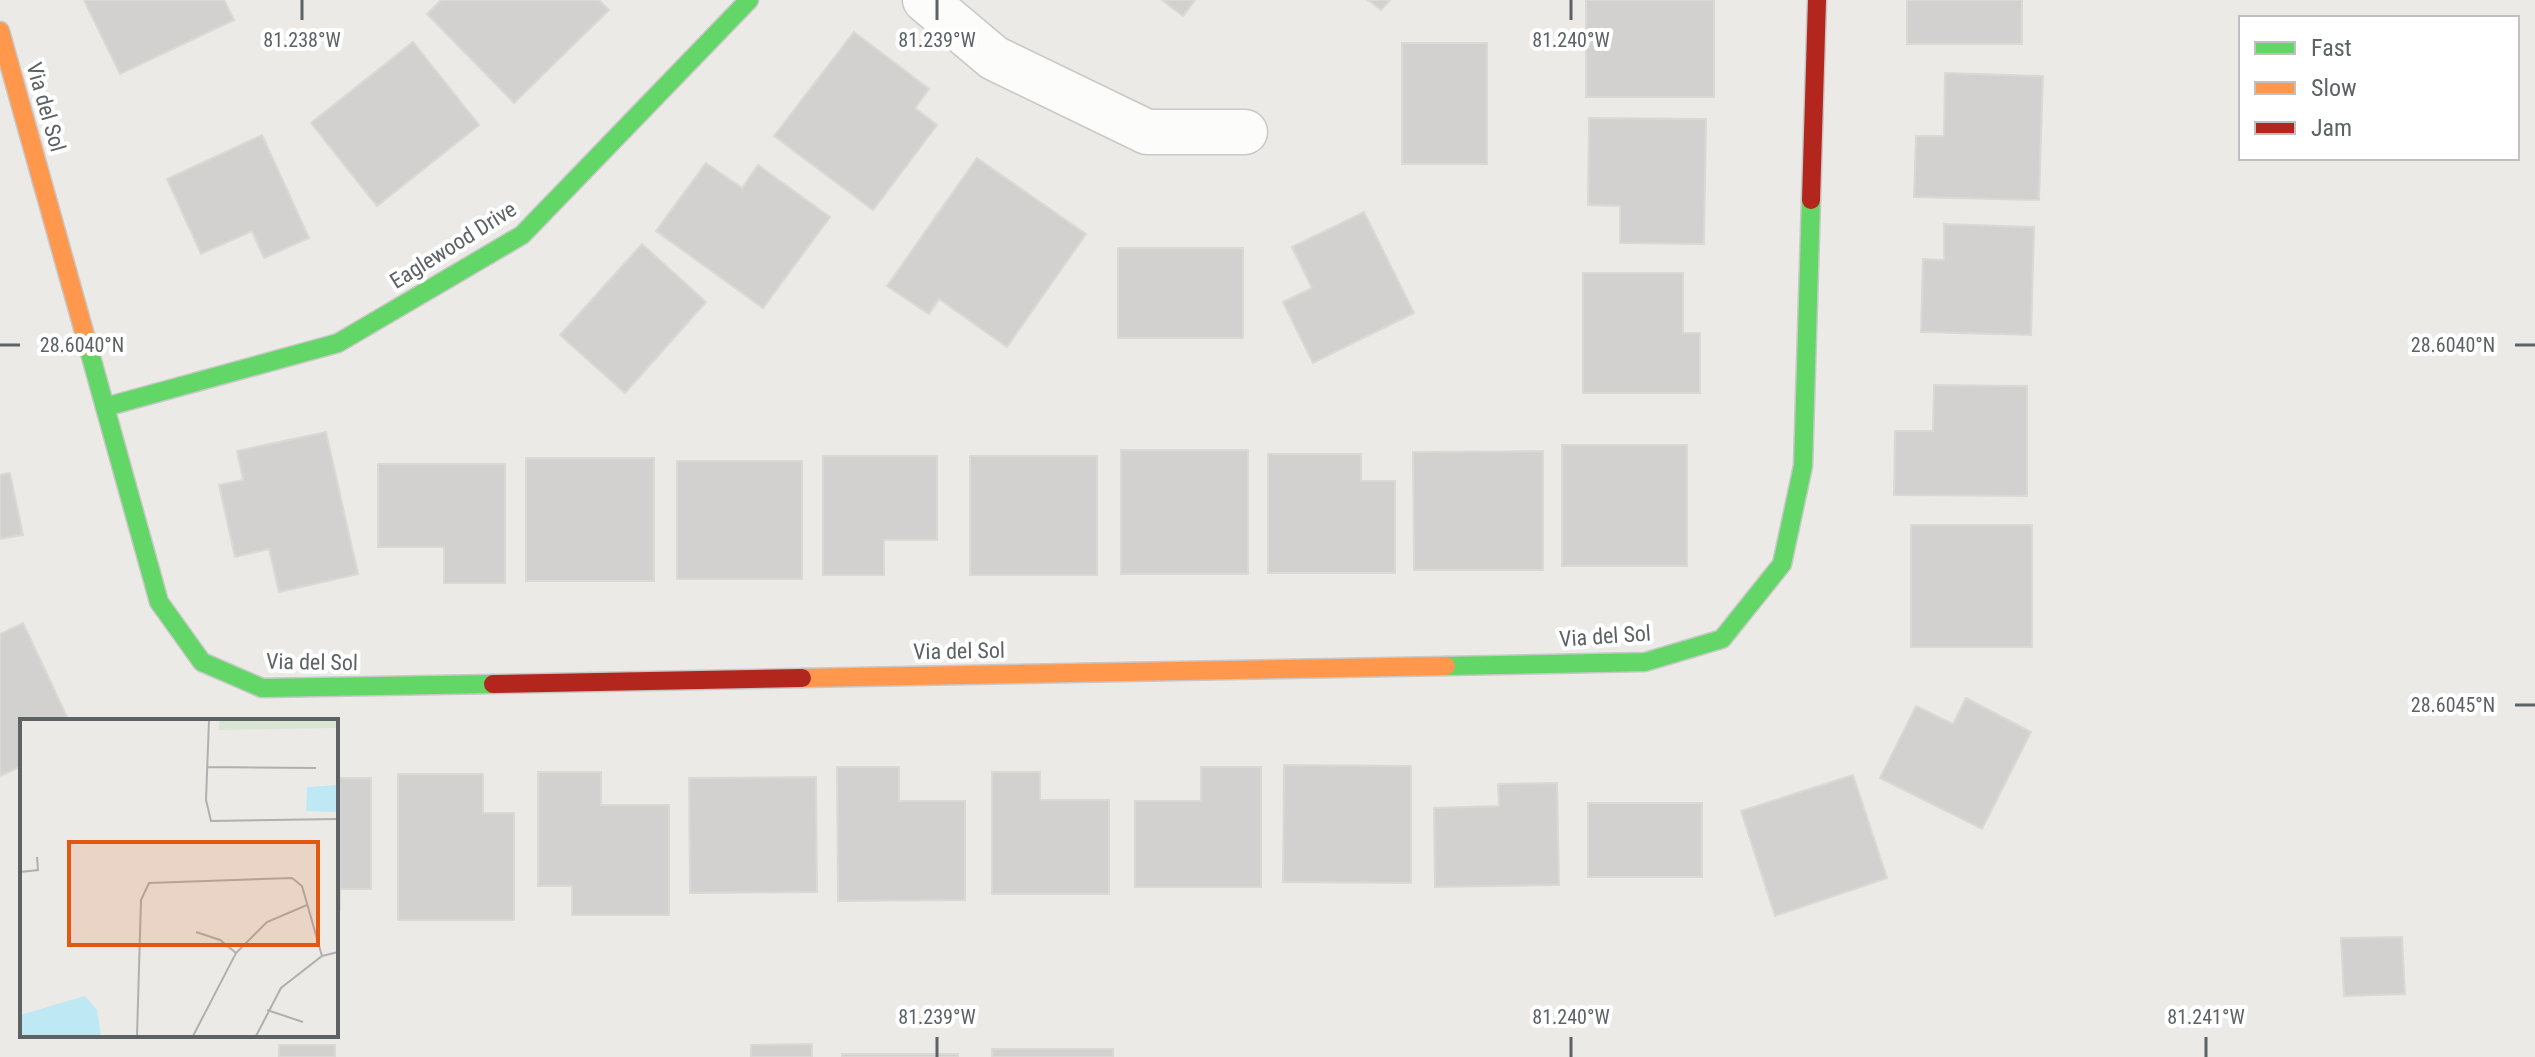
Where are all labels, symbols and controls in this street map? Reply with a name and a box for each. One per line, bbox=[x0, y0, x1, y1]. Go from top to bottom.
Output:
legend bbox=[2239, 16, 2519, 160]
text: 81.238°W bbox=[263, 28, 341, 52]
text: 81.239°W bbox=[898, 28, 976, 52]
text: 81.240°W bbox=[1532, 28, 1610, 52]
text: Fast bbox=[2311, 34, 2352, 62]
street label: Via del Sol bbox=[21, 59, 71, 155]
text: Slow bbox=[2311, 74, 2357, 102]
text: Jam bbox=[2311, 114, 2352, 142]
street label: Eaglewood Drive bbox=[385, 196, 521, 294]
text: 28.6040°N bbox=[40, 333, 124, 357]
text: 28.6040°N bbox=[2411, 333, 2495, 357]
street label: Via del Sol bbox=[1558, 620, 1652, 652]
street label: Via del Sol bbox=[913, 638, 1005, 664]
street label: Via del Sol bbox=[266, 649, 358, 675]
text: 28.6045°N bbox=[2411, 693, 2495, 717]
inset map bbox=[20, 719, 338, 1037]
text: 81.239°W bbox=[898, 1005, 976, 1029]
text: 81.240°W bbox=[1532, 1005, 1610, 1029]
text: 81.241°W bbox=[2167, 1005, 2245, 1029]

